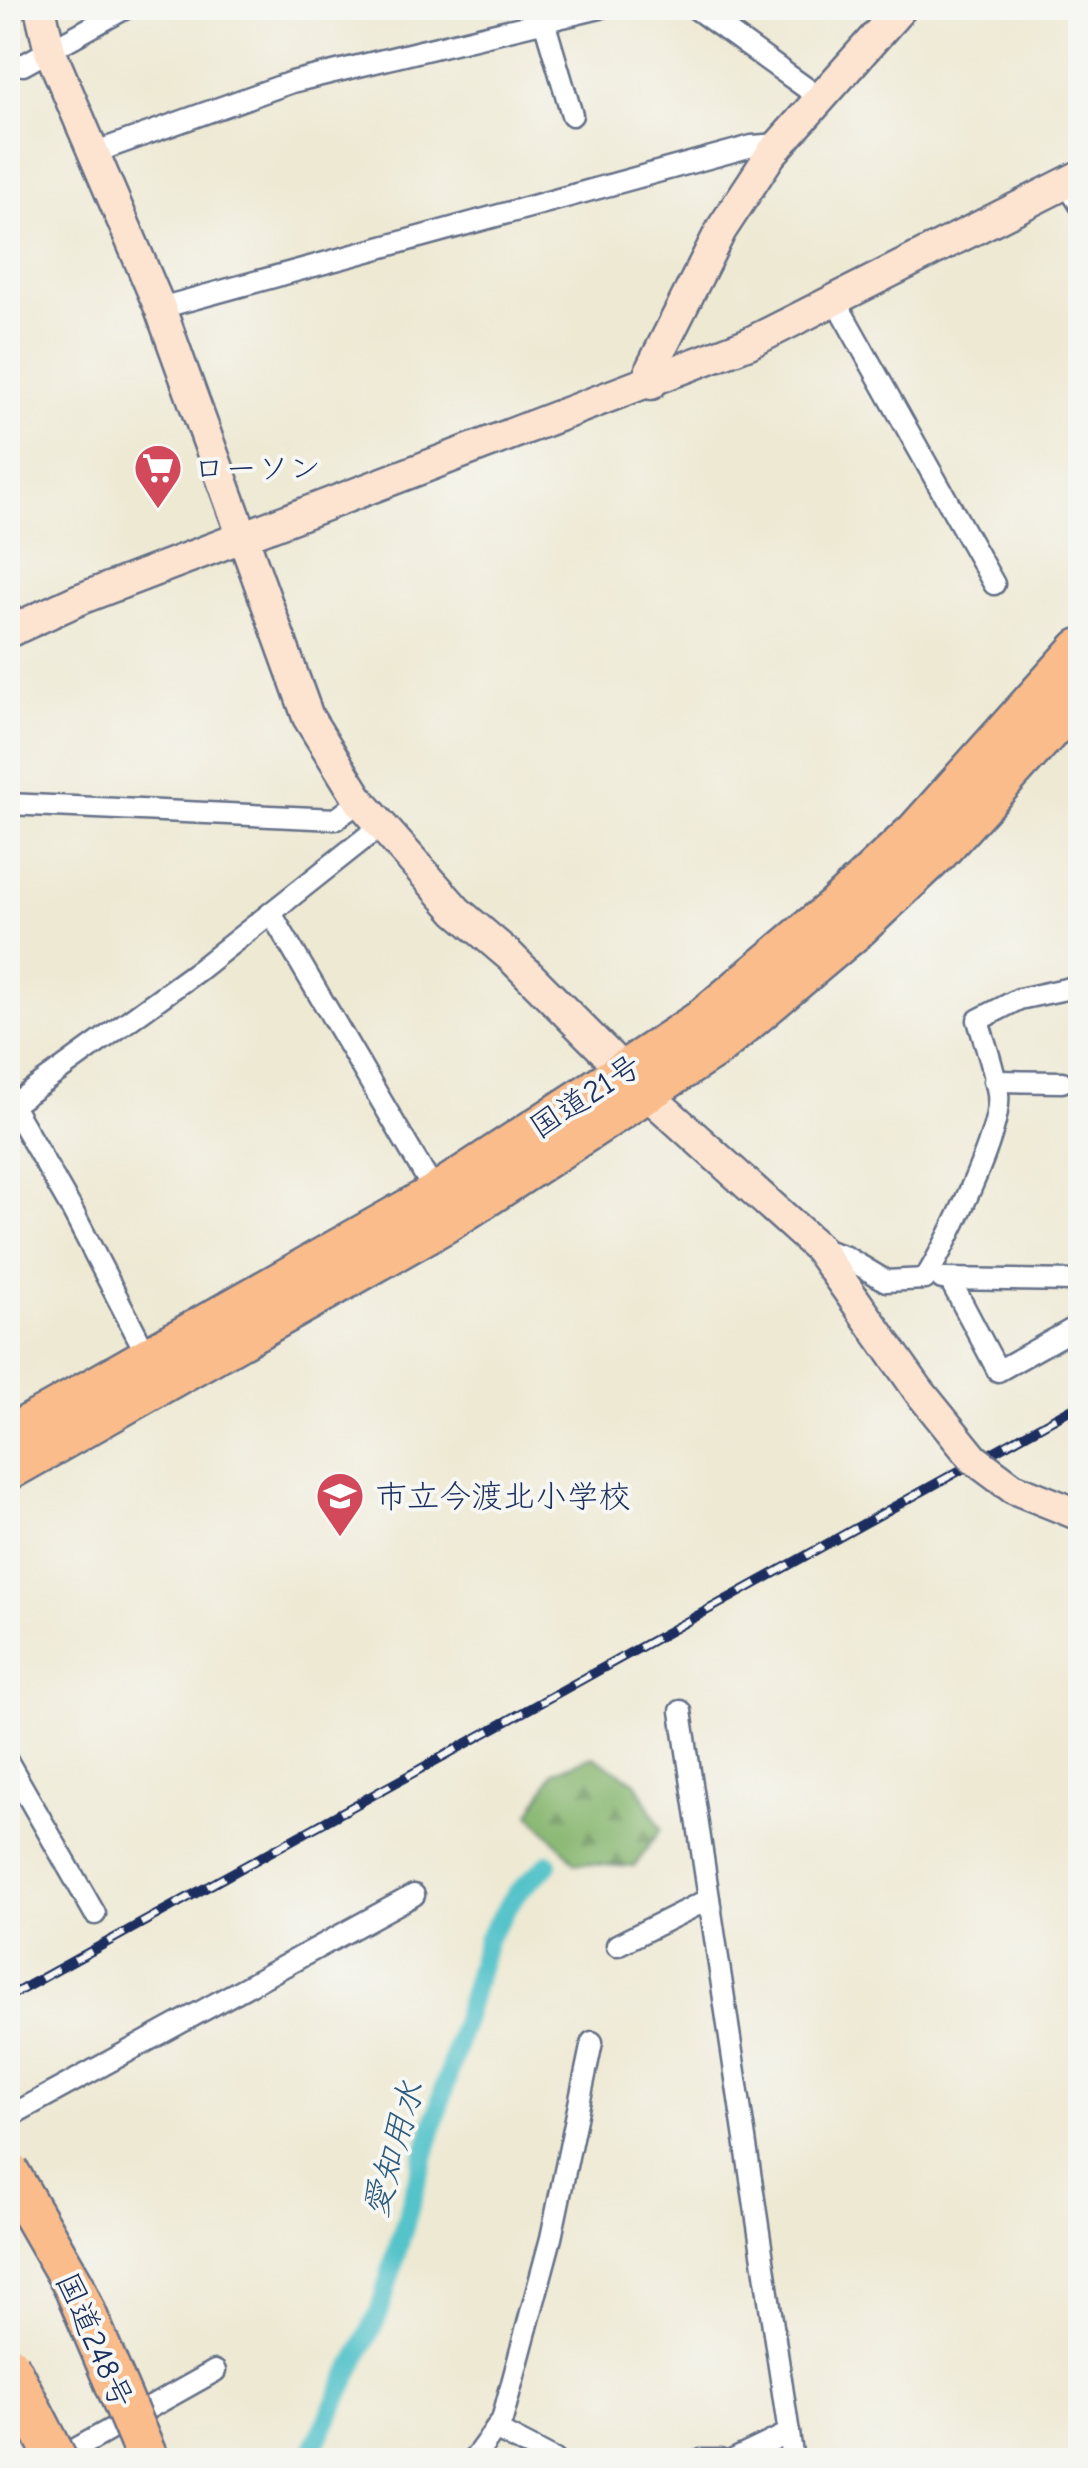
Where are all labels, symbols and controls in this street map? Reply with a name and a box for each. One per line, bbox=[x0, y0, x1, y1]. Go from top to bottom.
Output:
supermarket icon: ローソン bbox=[132, 442, 184, 510]
place label: ローソン bbox=[193, 450, 321, 487]
street label: 国道21号 bbox=[523, 1047, 648, 1146]
school or university icon: 市立今渡北小学校 bbox=[314, 1470, 366, 1538]
place label: 市立今渡北小学校 bbox=[375, 1478, 631, 1515]
water label: 愛知用水 bbox=[354, 2076, 432, 2222]
street label: 国道248号 bbox=[48, 2267, 141, 2414]

